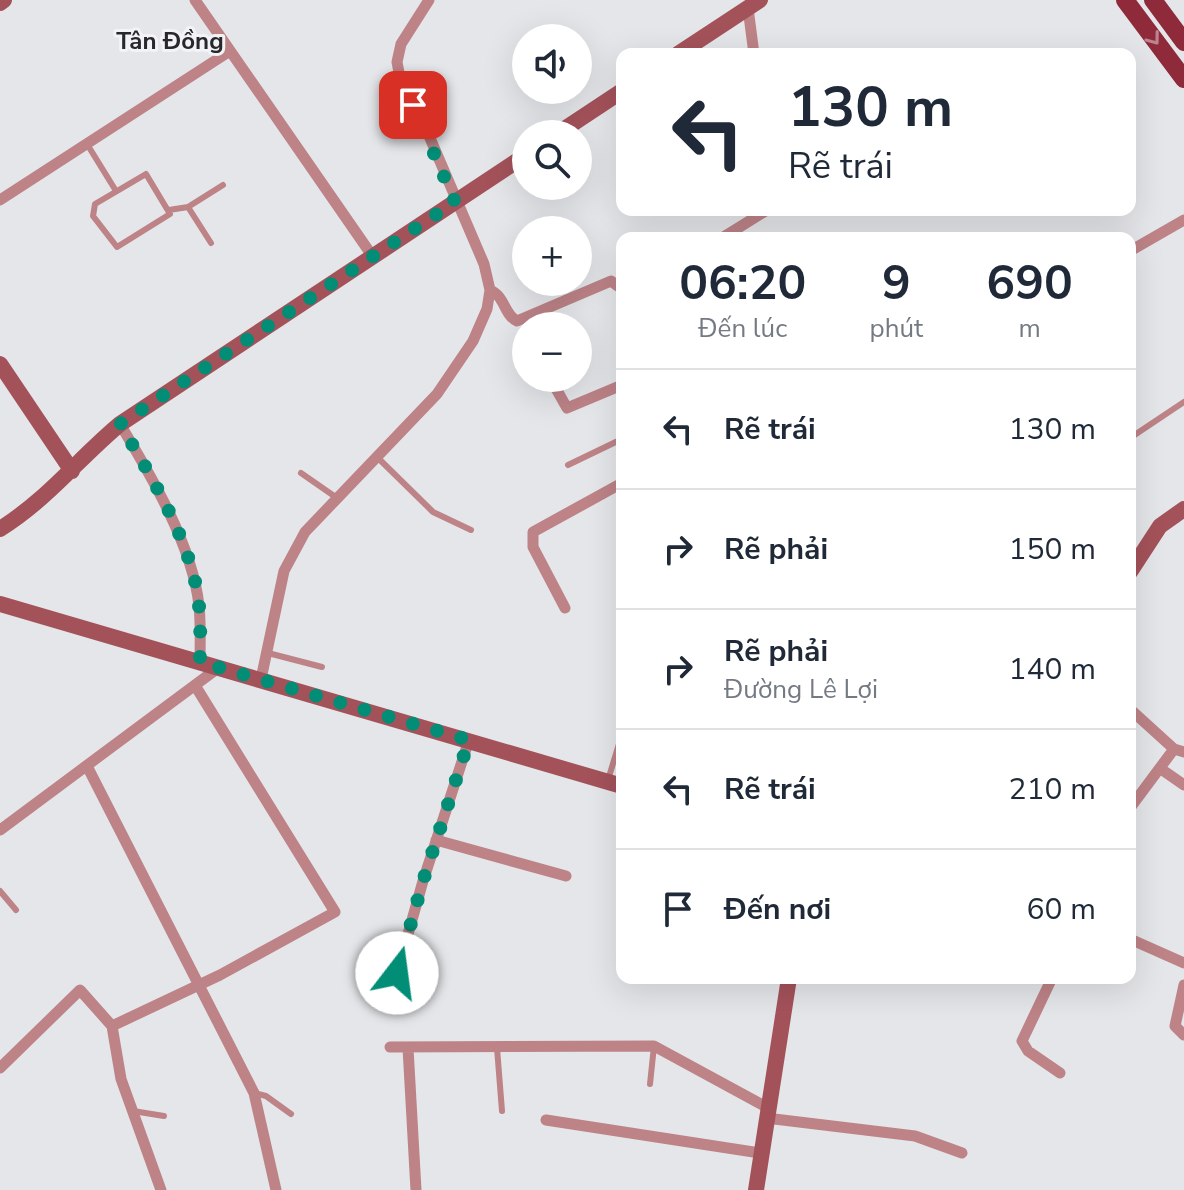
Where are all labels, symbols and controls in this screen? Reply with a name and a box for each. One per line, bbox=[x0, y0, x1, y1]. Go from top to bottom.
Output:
map controls bbox=[512, 24, 592, 392]
button: sound bbox=[512, 24, 592, 104]
district label: Tân Đồng bbox=[116, 25, 224, 57]
one-way arrow bbox=[1145, 31, 1159, 45]
text: 130 m bbox=[788, 69, 953, 146]
pin bbox=[379, 71, 447, 139]
icon: left bbox=[656, 80, 760, 184]
icon: arrive bbox=[391, 83, 435, 127]
button: search bbox=[512, 120, 592, 200]
text: Rẽ trái bbox=[788, 142, 893, 191]
button: + bbox=[512, 216, 592, 296]
text: 06:20 bbox=[679, 250, 806, 316]
text: 9 bbox=[882, 250, 911, 316]
text: 690 bbox=[986, 250, 1073, 316]
text: Đến lúc bbox=[698, 311, 787, 346]
text: phút bbox=[870, 311, 923, 346]
text: m bbox=[1018, 311, 1041, 346]
button: − bbox=[512, 312, 592, 392]
icon: left bbox=[656, 407, 700, 451]
text: Rẽ trái bbox=[724, 409, 816, 450]
text: 130 m bbox=[1009, 409, 1096, 450]
icon: right bbox=[656, 527, 700, 571]
text: Rẽ phải bbox=[724, 529, 828, 570]
text: 150 m bbox=[1009, 529, 1096, 570]
text: Rẽ phải bbox=[724, 631, 828, 672]
icon: right bbox=[656, 647, 700, 691]
text: 140 m bbox=[1009, 649, 1096, 690]
text: Đường Lê Lợi bbox=[724, 672, 878, 707]
icon: left bbox=[656, 767, 700, 811]
text: Rẽ trái bbox=[724, 769, 816, 810]
text: 210 m bbox=[1009, 769, 1096, 810]
icon: arrive bbox=[656, 887, 700, 931]
text: Đến nơi bbox=[724, 889, 831, 930]
text: 60 m bbox=[1027, 889, 1096, 930]
position arrow bbox=[355, 931, 439, 1015]

